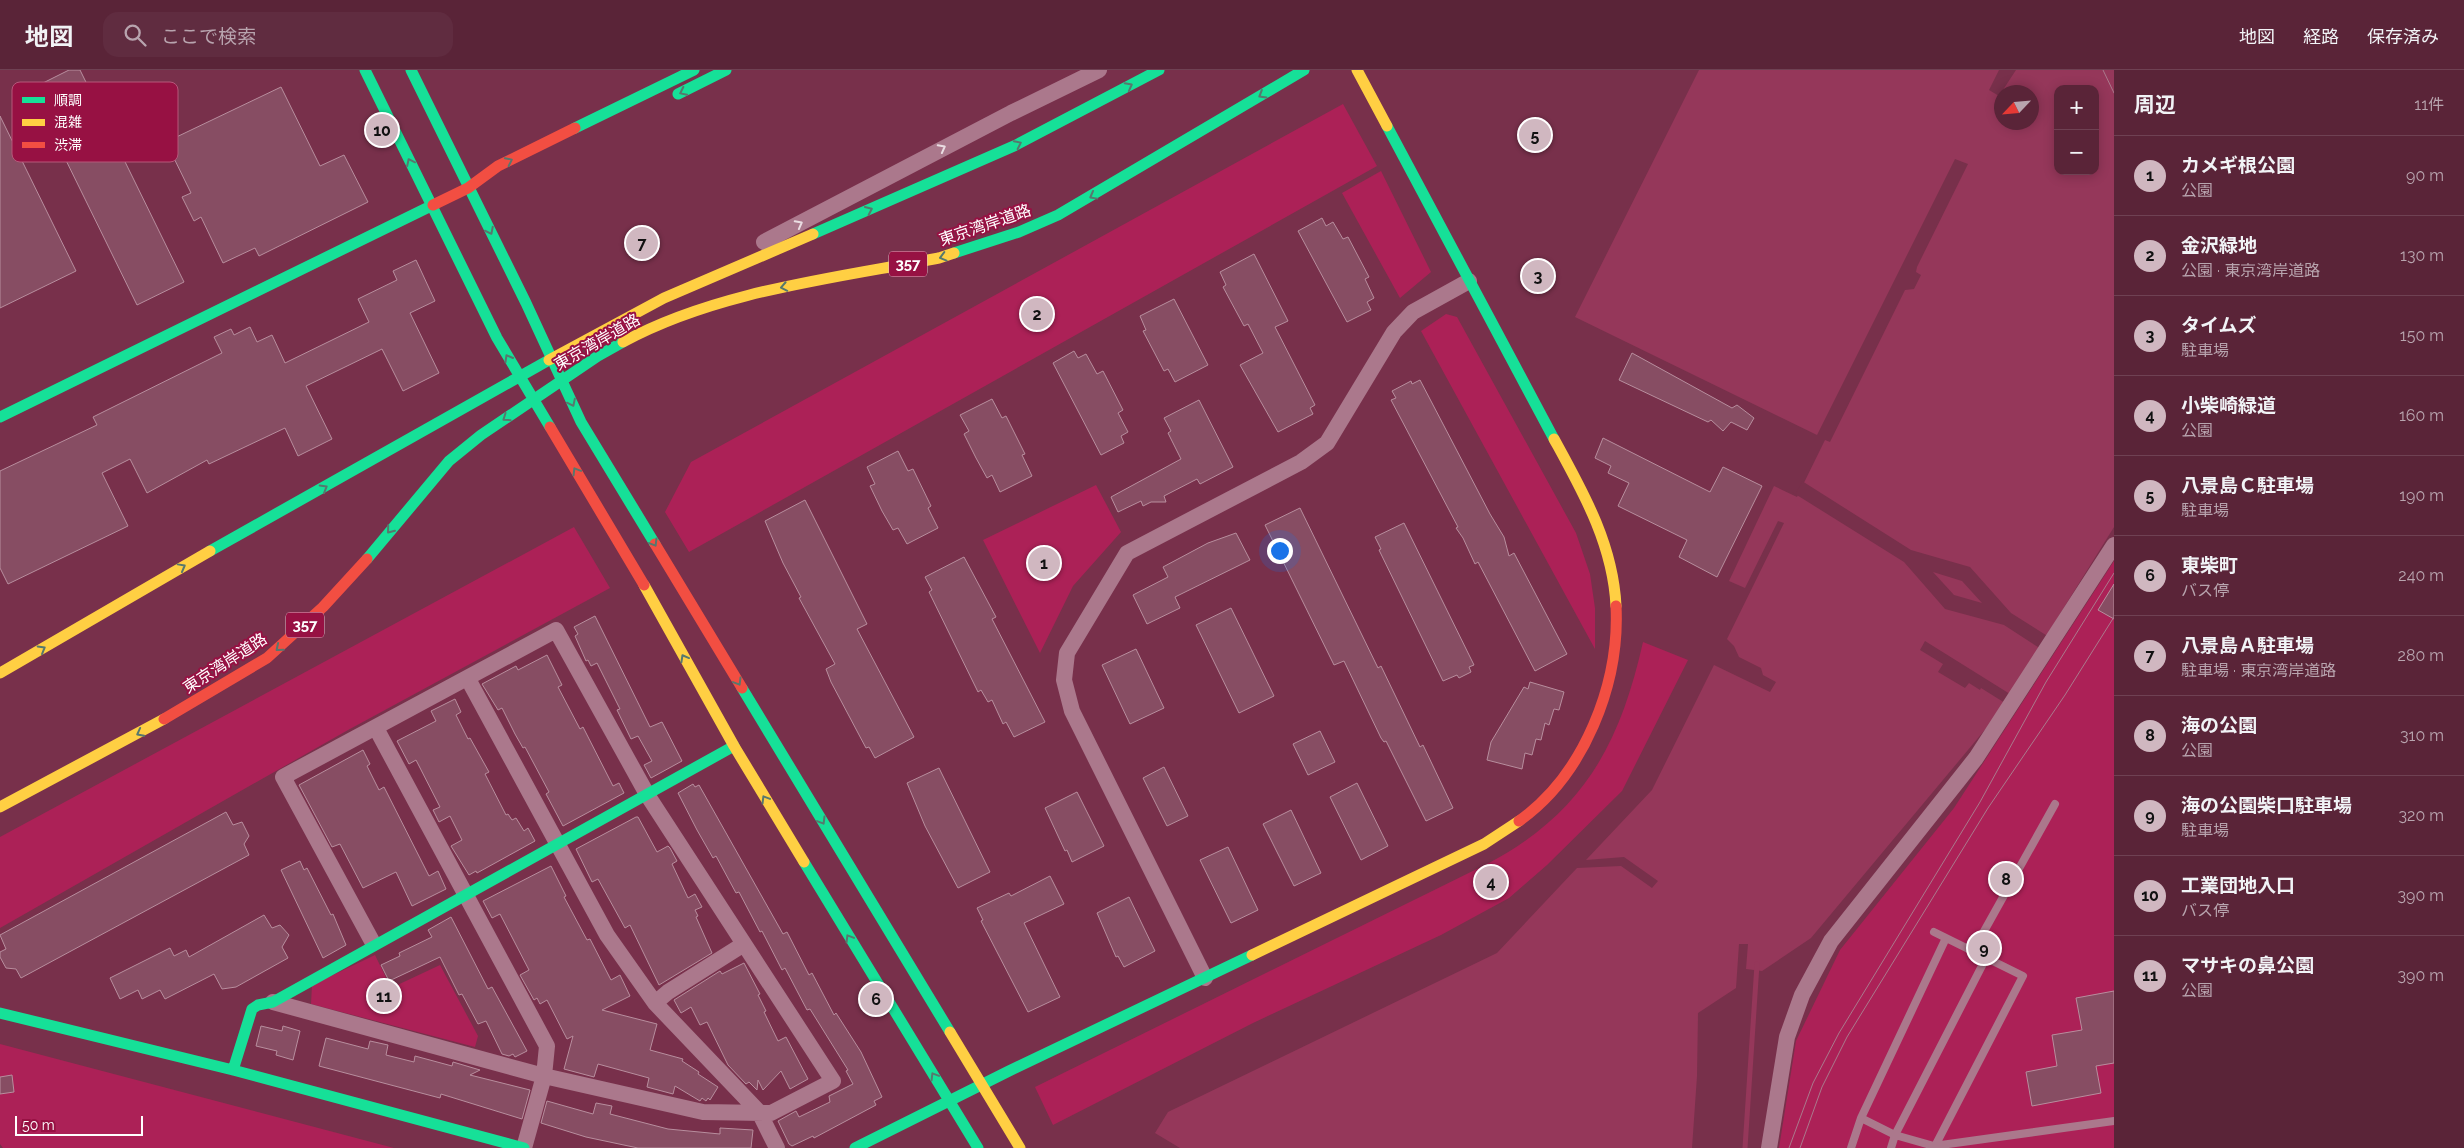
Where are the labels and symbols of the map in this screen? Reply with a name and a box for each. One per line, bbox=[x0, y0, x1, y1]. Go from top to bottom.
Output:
legend bbox=[12, 82, 178, 162]
one-way arrow bbox=[1123, 82, 1132, 92]
one-way arrow bbox=[679, 85, 688, 95]
north arrow bbox=[1994, 85, 2039, 130]
one-way arrow bbox=[1259, 89, 1268, 99]
text: 順調 bbox=[54, 92, 82, 108]
pin: 10 bbox=[366, 111, 398, 149]
text: 混雑 bbox=[54, 114, 82, 130]
pin: 5 bbox=[1519, 116, 1551, 154]
text: 渋滞 bbox=[54, 137, 82, 153]
one-way arrow bbox=[1013, 139, 1022, 150]
one-way arrow bbox=[937, 145, 946, 155]
one-way arrow bbox=[503, 157, 512, 167]
one-way arrow bbox=[406, 158, 416, 167]
one-way arrow bbox=[1090, 190, 1099, 200]
street label: 東京湾岸道路 bbox=[937, 200, 1033, 250]
one-way arrow bbox=[864, 205, 873, 216]
one-way arrow bbox=[793, 220, 802, 230]
pin: 7 bbox=[626, 224, 658, 262]
one-way arrow bbox=[484, 226, 494, 235]
one-way arrow bbox=[940, 251, 948, 261]
road number: 357 bbox=[889, 252, 927, 276]
pin: 3 bbox=[1522, 257, 1554, 295]
one-way arrow bbox=[779, 282, 788, 292]
pin: 2 bbox=[1021, 295, 1053, 333]
street label: 東京湾岸道路 bbox=[551, 310, 643, 374]
one-way arrow bbox=[505, 354, 515, 363]
one-way arrow bbox=[566, 398, 576, 407]
one-way arrow bbox=[502, 412, 512, 421]
one-way arrow bbox=[572, 467, 582, 476]
one-way arrow bbox=[319, 484, 328, 494]
one-way arrow bbox=[387, 524, 395, 533]
one-way arrow bbox=[648, 538, 658, 547]
your location bbox=[1267, 538, 1293, 564]
pin: 1 bbox=[1028, 544, 1060, 582]
one-way arrow bbox=[177, 563, 186, 573]
road number: 357 bbox=[286, 612, 324, 638]
street label: 東京湾岸道路 bbox=[180, 629, 270, 697]
one-way arrow bbox=[276, 643, 285, 651]
one-way arrow bbox=[37, 646, 46, 656]
one-way arrow bbox=[681, 654, 691, 663]
one-way arrow bbox=[732, 677, 742, 686]
one-way arrow bbox=[137, 726, 146, 736]
one-way arrow bbox=[762, 795, 772, 804]
one-way arrow bbox=[816, 816, 826, 825]
pin: 8 bbox=[1990, 860, 2022, 898]
pin: 4 bbox=[1475, 863, 1507, 901]
pin: 9 bbox=[1968, 929, 2000, 967]
one-way arrow bbox=[846, 934, 856, 943]
pin: 11 bbox=[368, 977, 400, 1015]
pin: 6 bbox=[860, 980, 892, 1018]
one-way arrow bbox=[931, 1073, 940, 1082]
scale bar bbox=[15, 1113, 142, 1136]

